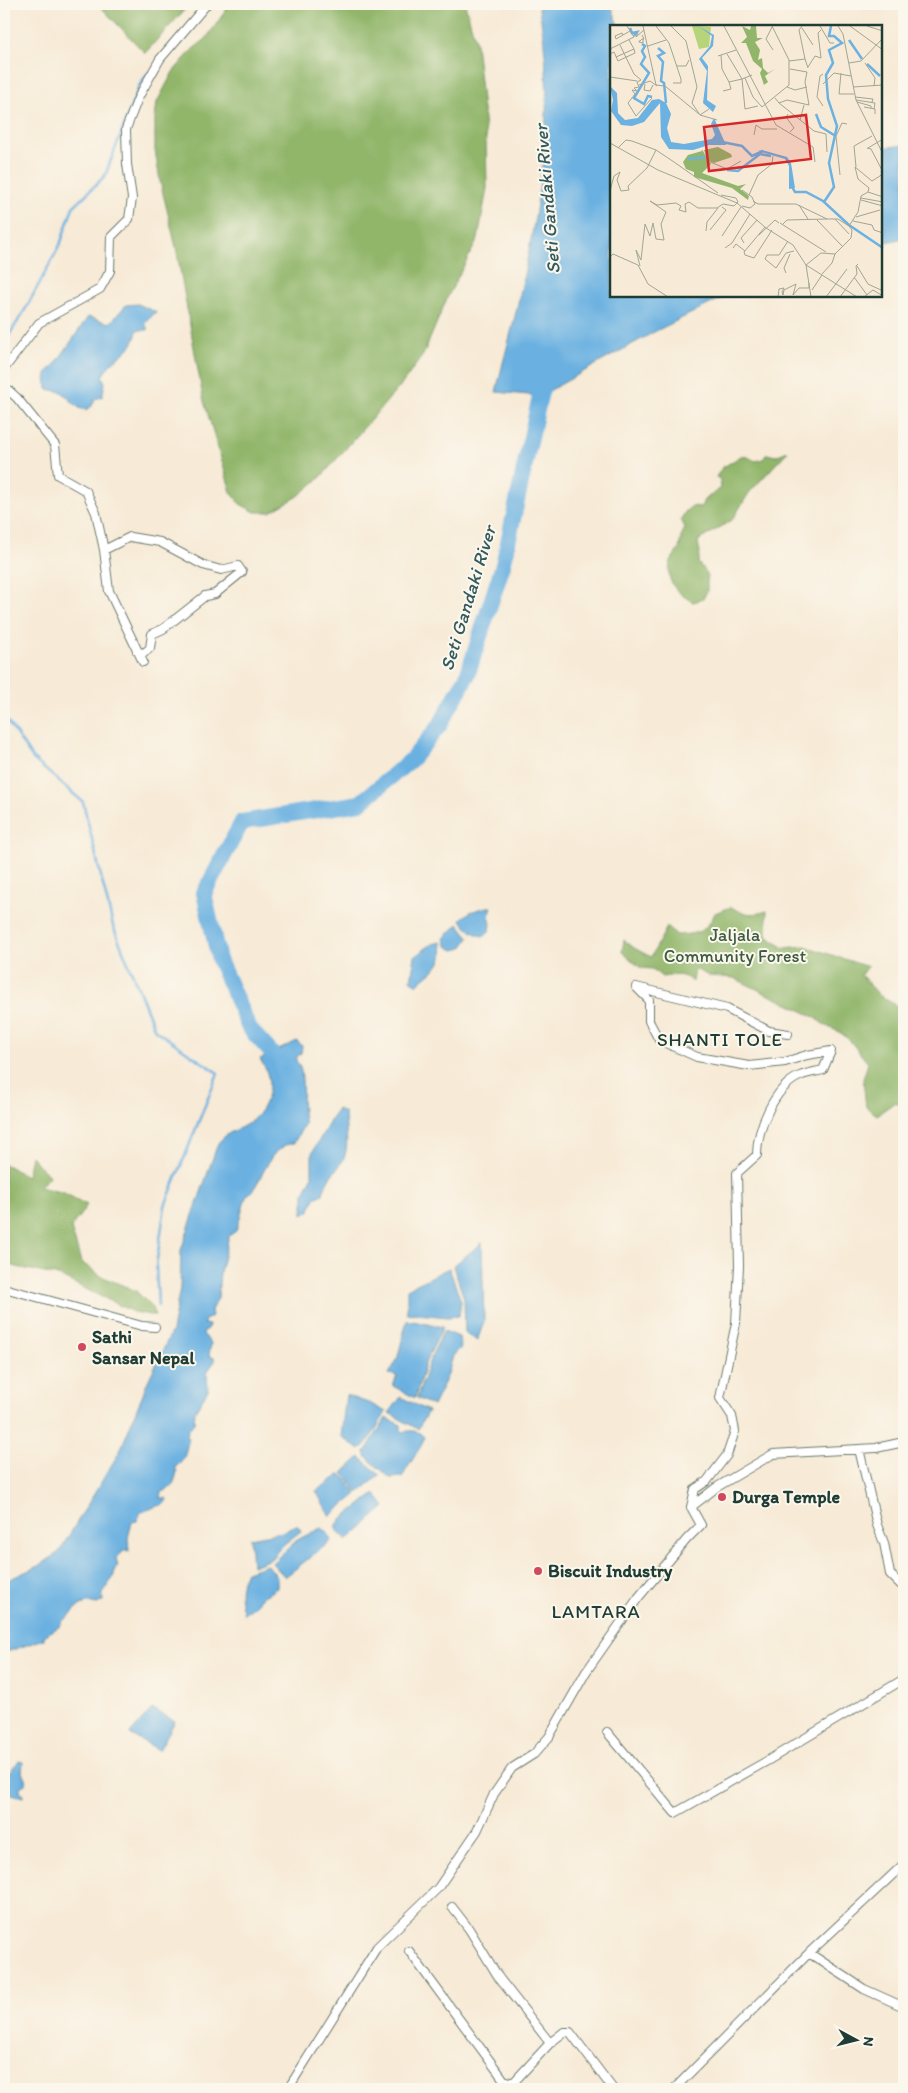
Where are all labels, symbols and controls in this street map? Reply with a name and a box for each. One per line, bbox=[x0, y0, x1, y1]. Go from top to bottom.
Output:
inset map bbox=[610, 25, 883, 298]
water label: Seti Gandaki River bbox=[529, 121, 565, 275]
water label: Seti Gandaki River bbox=[435, 521, 502, 673]
park label: Jaljala Community Forest bbox=[664, 924, 807, 967]
district label: SHANTI TOLE bbox=[657, 1028, 783, 1051]
place label: Sathi Sansar Nepal bbox=[92, 1326, 195, 1369]
marker: Sathi Sansar Nepal bbox=[76, 1341, 88, 1353]
place label: Durga Temple bbox=[732, 1486, 841, 1508]
marker: Durga Temple bbox=[716, 1491, 728, 1503]
place label: Biscuit Industry bbox=[548, 1560, 673, 1582]
marker: Biscuit Industry bbox=[532, 1565, 544, 1577]
district label: LAMTARA bbox=[551, 1600, 641, 1623]
north arrow bbox=[830, 2016, 880, 2066]
text: N bbox=[859, 2036, 877, 2047]

